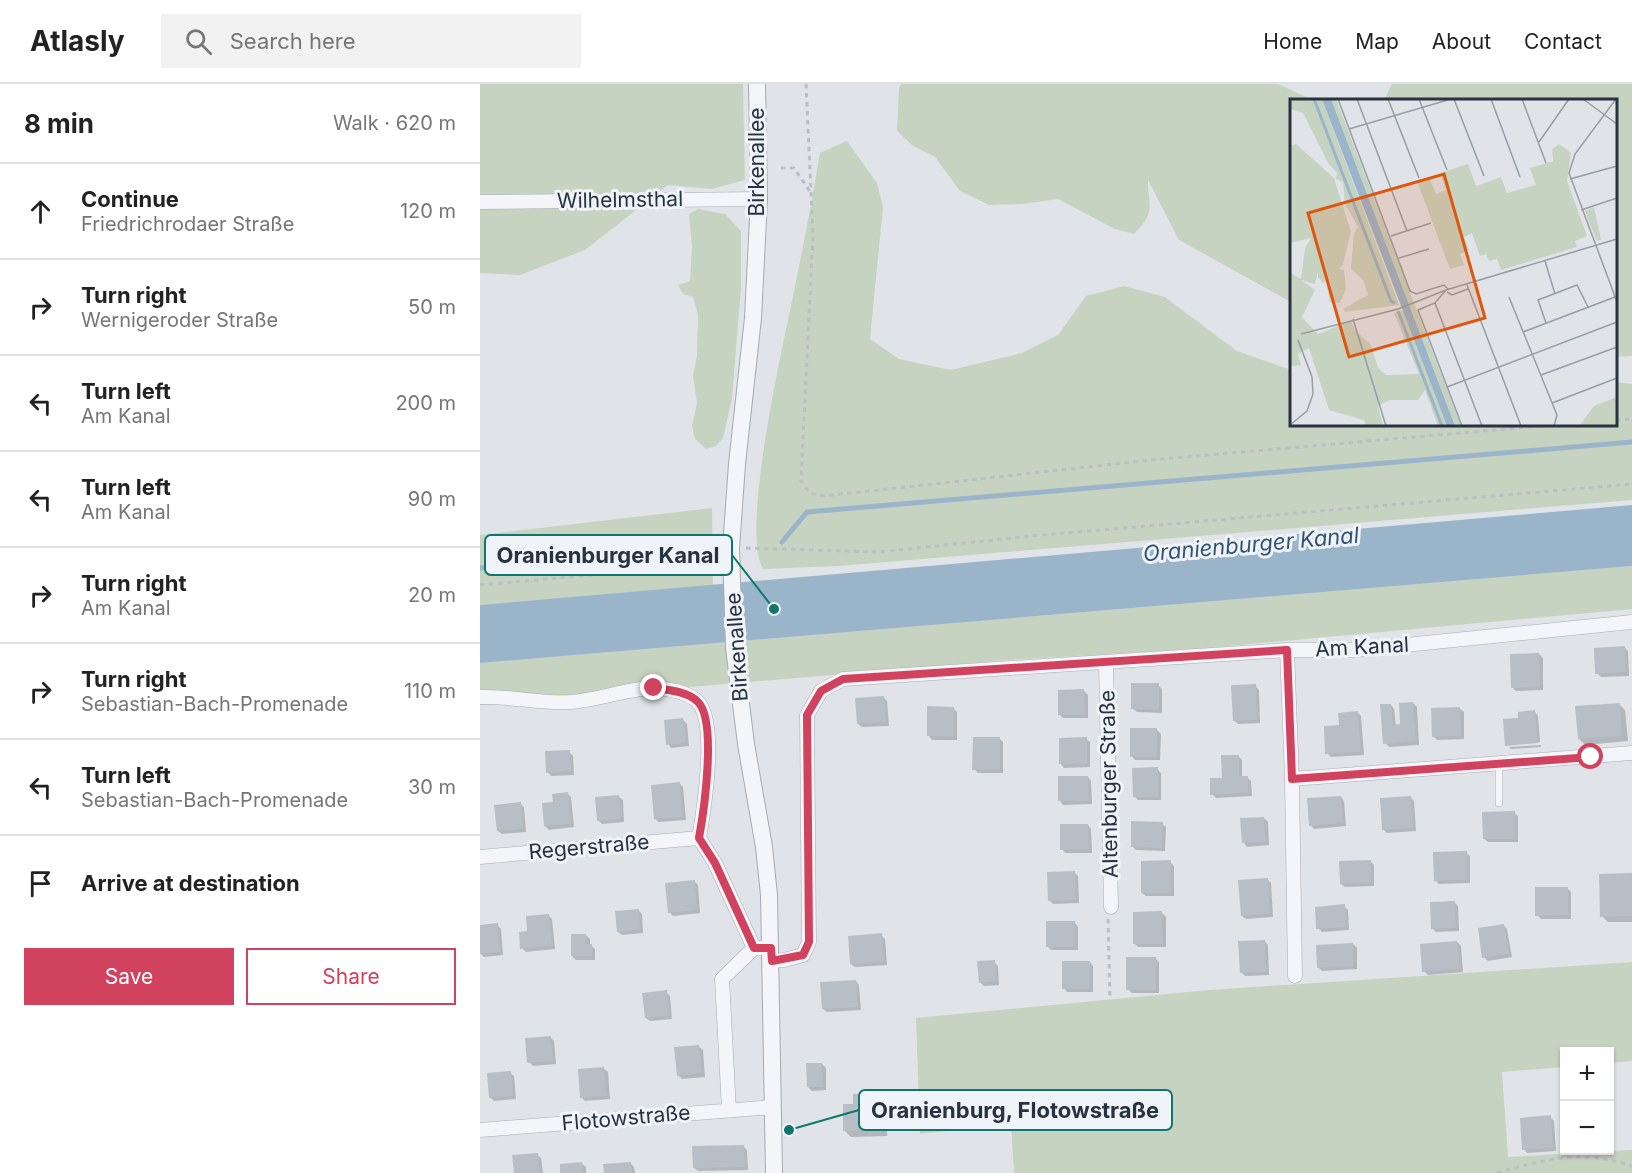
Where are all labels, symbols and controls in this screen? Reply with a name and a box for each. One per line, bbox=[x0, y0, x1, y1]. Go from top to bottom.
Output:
search box bbox=[161, 14, 581, 68]
text: Atlasly bbox=[30, 24, 125, 58]
icon: search bbox=[182, 25, 215, 58]
text: Search here bbox=[230, 28, 356, 54]
text: Home bbox=[1263, 29, 1322, 54]
text: Map bbox=[1355, 29, 1399, 54]
text: About bbox=[1432, 29, 1491, 54]
text: Contact bbox=[1524, 29, 1602, 54]
inset map bbox=[1290, 99, 1617, 426]
street label: Birkenallee bbox=[744, 107, 769, 217]
text: 8 min bbox=[24, 108, 94, 139]
text: Walk · 620 m bbox=[333, 111, 456, 135]
text: Continue bbox=[81, 186, 179, 212]
street label: Wilhelmsthal bbox=[557, 186, 683, 213]
icon: ahead bbox=[24, 195, 57, 228]
text: 120 m bbox=[400, 199, 456, 223]
text: Friedrichrodaer Straße bbox=[81, 212, 294, 236]
text: Turn right bbox=[81, 282, 187, 308]
icon: right bbox=[24, 291, 57, 324]
text: 50 m bbox=[408, 295, 456, 319]
text: Wernigeroder Straße bbox=[81, 308, 278, 332]
text: Turn left bbox=[81, 378, 171, 404]
icon: left bbox=[24, 387, 57, 420]
text: 200 m bbox=[395, 391, 456, 415]
text: Am Kanal bbox=[81, 404, 171, 428]
text: Turn left bbox=[81, 474, 171, 500]
icon: left bbox=[24, 483, 57, 516]
text: 90 m bbox=[408, 487, 456, 511]
text: Am Kanal bbox=[81, 500, 171, 524]
water label: Oranienburger Kanal bbox=[1142, 522, 1361, 566]
callout: Oranienburger Kanal bbox=[485, 535, 732, 575]
text: Oranienburger Kanal bbox=[496, 542, 720, 568]
text: Turn right bbox=[81, 570, 187, 596]
icon: right bbox=[24, 579, 57, 612]
text: 20 m bbox=[408, 583, 456, 607]
street label: Birkenallee bbox=[720, 592, 753, 702]
text: Am Kanal bbox=[81, 596, 171, 620]
street label: Am Kanal bbox=[1314, 632, 1410, 661]
text: Turn right bbox=[81, 666, 187, 692]
route end bbox=[640, 674, 666, 700]
icon: right bbox=[24, 675, 57, 708]
text: 110 m bbox=[404, 679, 456, 703]
street label: Altenburger Straße bbox=[1094, 690, 1123, 878]
text: Sebastian-Bach-Promenade bbox=[81, 692, 348, 716]
route start bbox=[1577, 743, 1603, 769]
text: Turn left bbox=[81, 762, 171, 788]
icon: left bbox=[24, 771, 57, 804]
text: 30 m bbox=[408, 775, 456, 799]
text: Sebastian-Bach-Promenade bbox=[81, 788, 348, 812]
street label: Regerstraße bbox=[527, 829, 650, 864]
icon: arrive bbox=[24, 867, 57, 900]
text: Arrive at destination bbox=[81, 870, 300, 896]
button: Save bbox=[24, 948, 234, 1005]
button: Share bbox=[246, 948, 456, 1005]
map controls bbox=[1560, 1047, 1614, 1155]
button: + bbox=[1560, 1047, 1614, 1101]
callout: Oranienburg, Flotowstraße bbox=[859, 1090, 1172, 1130]
text: Oranienburg, Flotowstraße bbox=[871, 1097, 1159, 1123]
street label: Flotowstraße bbox=[561, 1099, 691, 1136]
button: − bbox=[1560, 1101, 1614, 1155]

